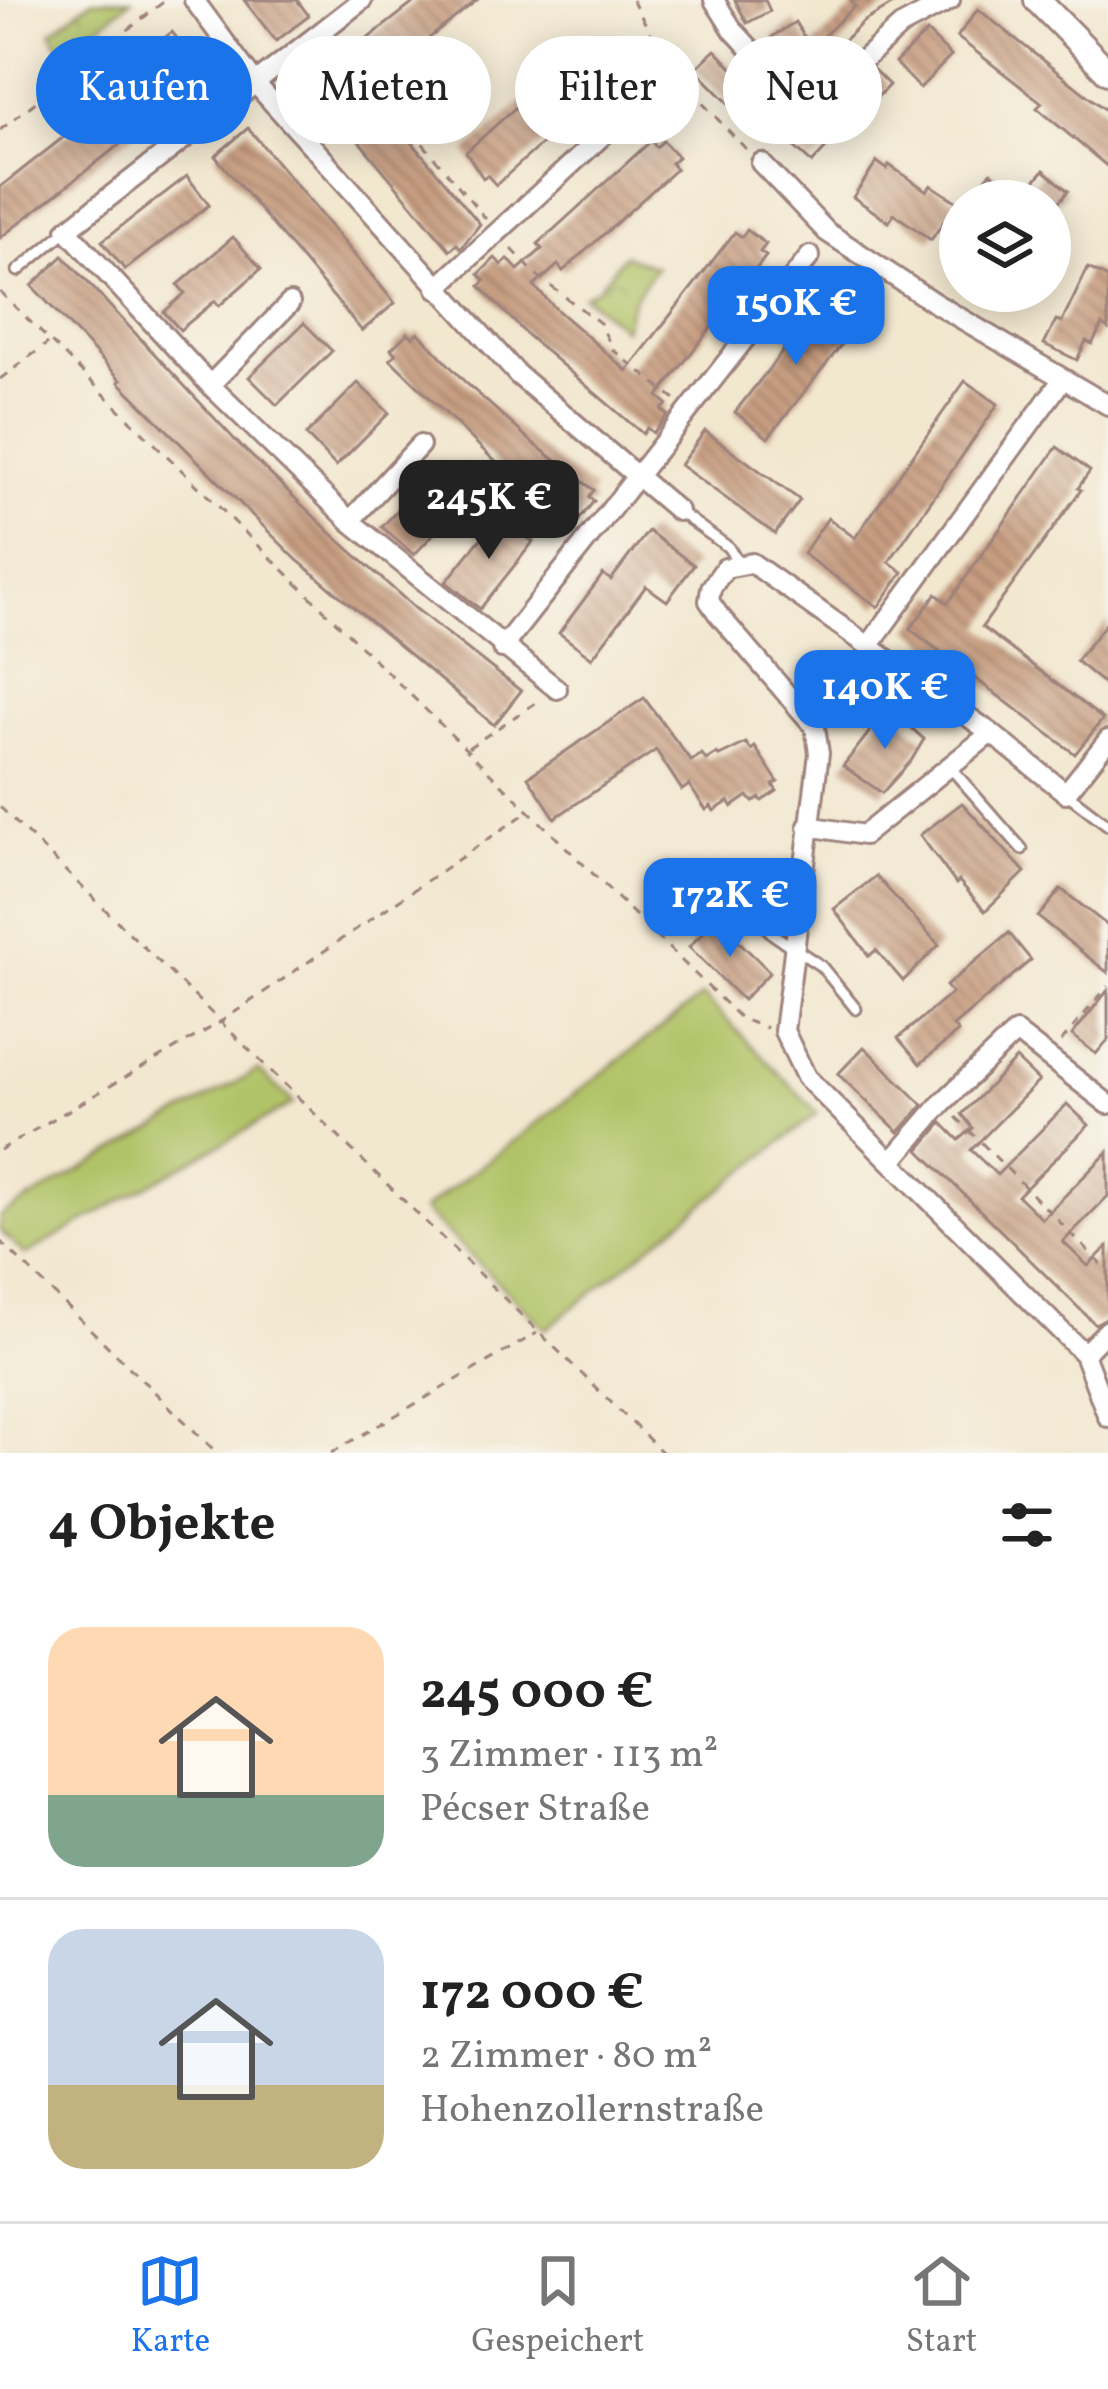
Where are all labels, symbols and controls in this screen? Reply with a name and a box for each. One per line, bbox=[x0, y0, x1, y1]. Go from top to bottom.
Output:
chip: Kaufen bbox=[36, 36, 252, 144]
chip: Mieten bbox=[276, 36, 491, 144]
chip: Filter bbox=[515, 36, 699, 144]
chip: Neu bbox=[723, 36, 882, 144]
map controls bbox=[939, 180, 1071, 312]
button: layers bbox=[939, 180, 1071, 312]
pin: 150K € bbox=[698, 266, 894, 368]
text: 150K € bbox=[735, 278, 857, 332]
pin: 245K € bbox=[391, 460, 587, 562]
text: 245K € bbox=[426, 472, 552, 526]
pin: 140K € bbox=[787, 650, 983, 752]
text: 140K € bbox=[821, 662, 949, 716]
pin: 172K € bbox=[632, 858, 828, 960]
text: 172K € bbox=[670, 870, 790, 924]
text: 4 Objekte bbox=[48, 1490, 276, 1561]
icon: filters bbox=[994, 1492, 1060, 1558]
text: 245 000 € bbox=[420, 1658, 654, 1729]
icon: home bbox=[144, 1675, 288, 1819]
text: 3 Zimmer · 113 m² bbox=[420, 1729, 718, 1783]
text: Pécser Straße bbox=[420, 1783, 650, 1837]
text: 172 000 € bbox=[420, 1959, 644, 2030]
icon: home bbox=[144, 1977, 288, 2121]
text: 2 Zimmer · 80 m² bbox=[420, 2030, 712, 2084]
text: Hohenzollernstraße bbox=[420, 2084, 764, 2138]
tab: Karte bbox=[131, 2248, 210, 2366]
tab: Gespeichert bbox=[471, 2248, 644, 2366]
tab: Start bbox=[906, 2248, 977, 2366]

